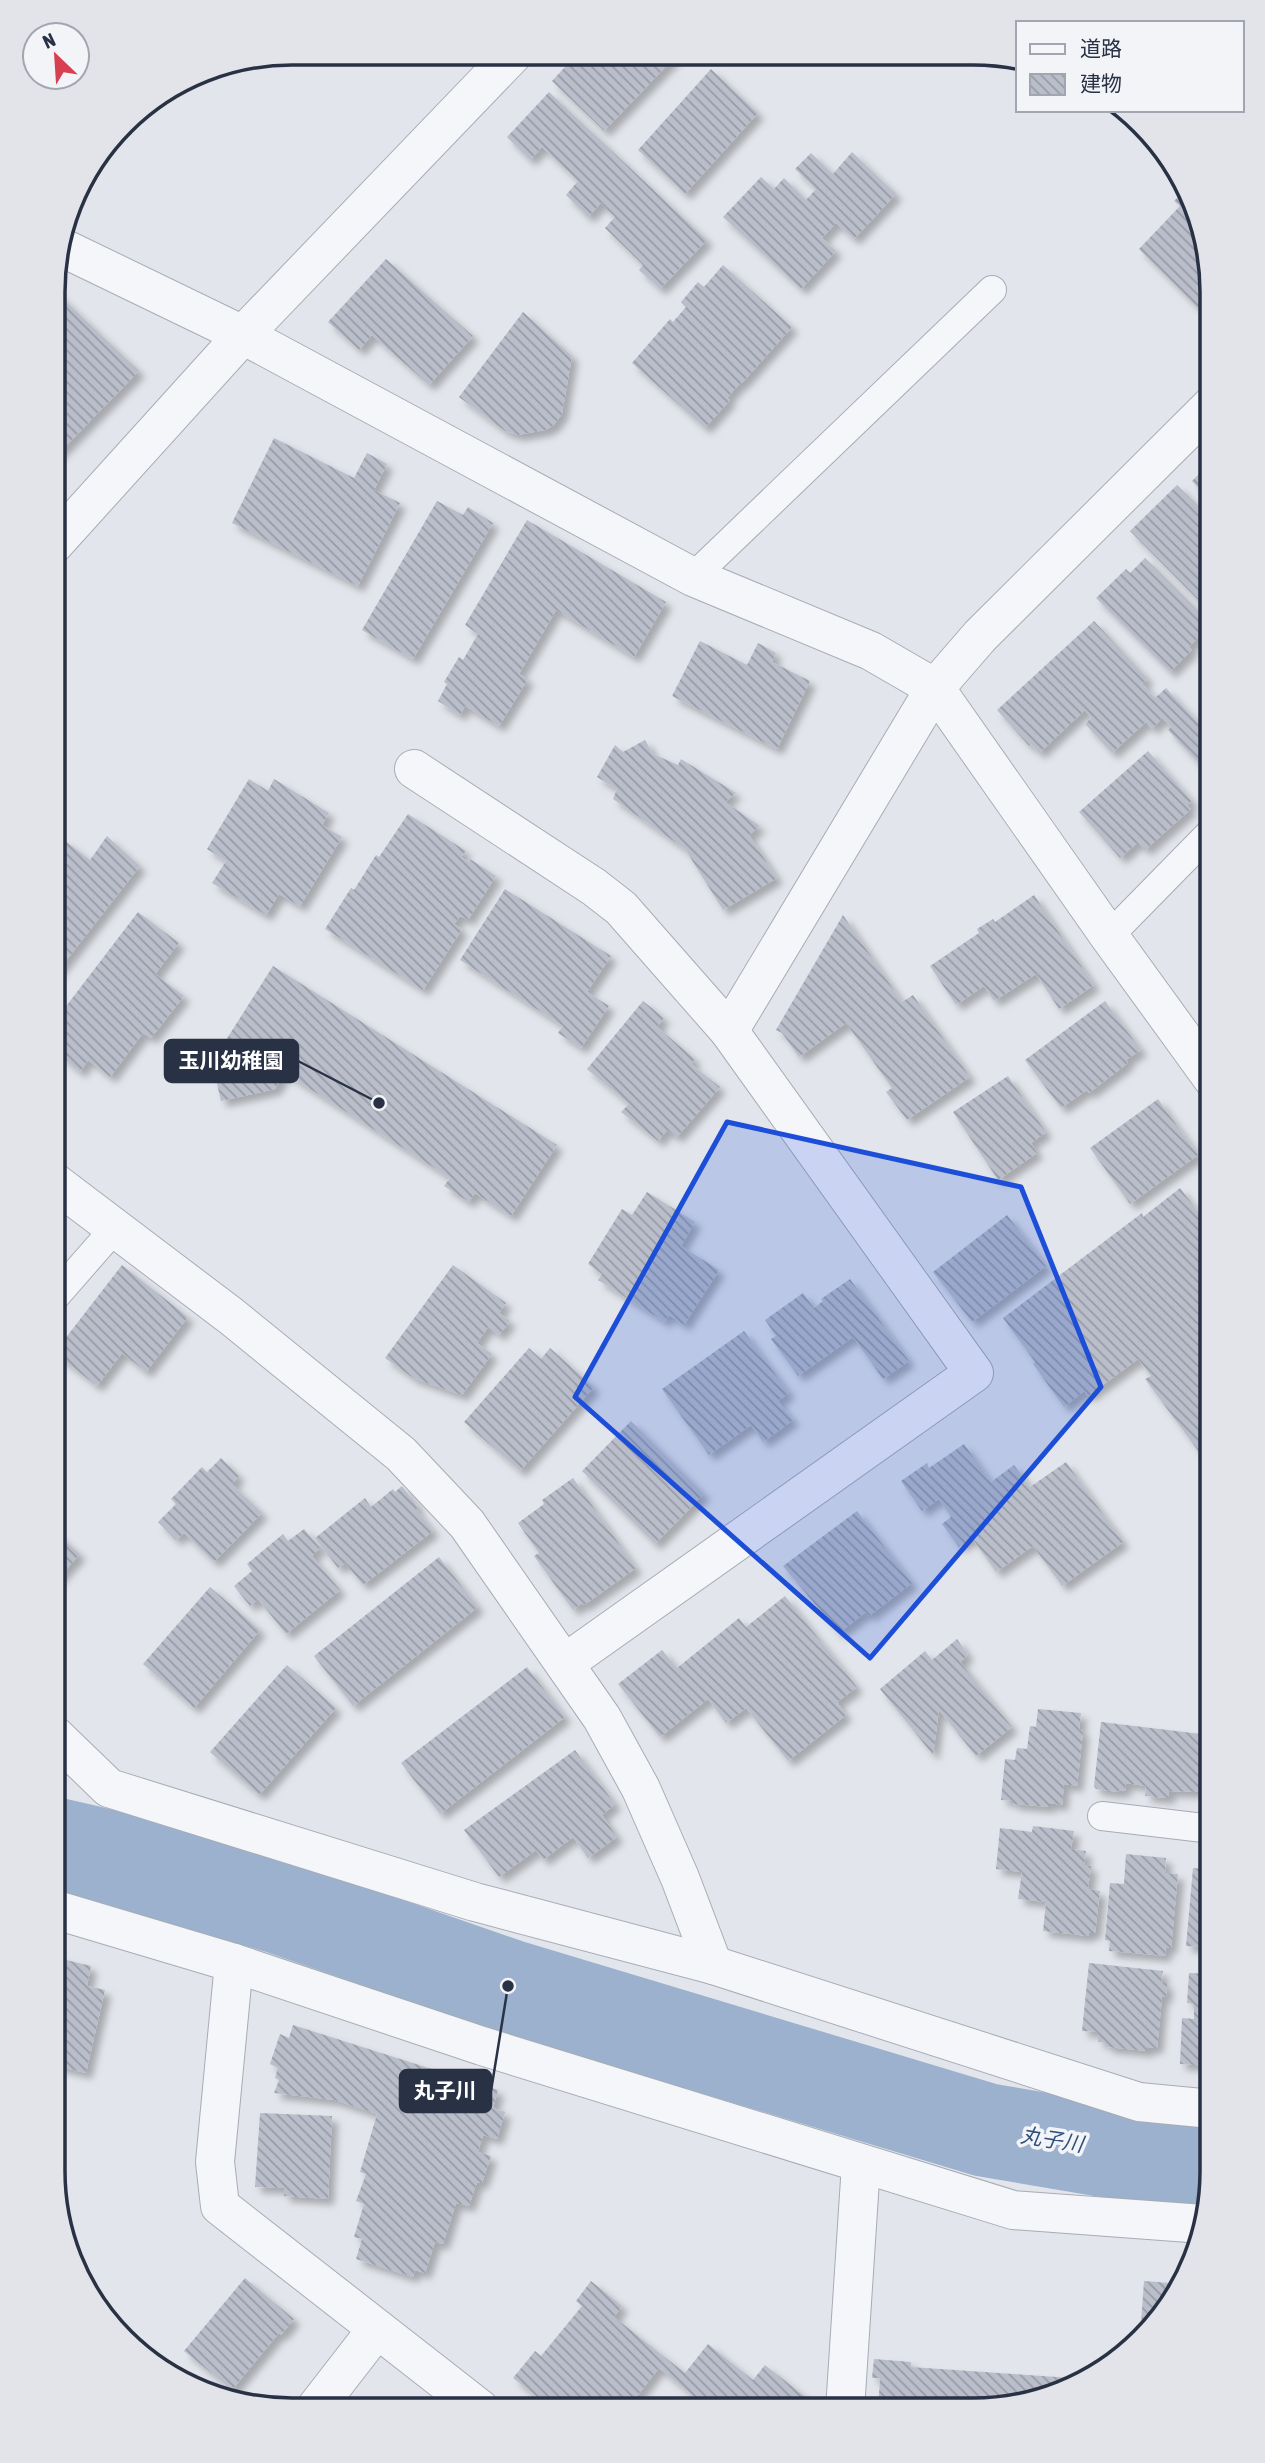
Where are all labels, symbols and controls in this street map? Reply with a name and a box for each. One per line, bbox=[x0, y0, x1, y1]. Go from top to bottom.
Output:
north arrow bbox=[21, 21, 91, 91]
legend bbox=[1016, 21, 1244, 112]
text: N bbox=[39, 28, 59, 53]
text: 道路 bbox=[1080, 36, 1122, 60]
text: 建物 bbox=[1080, 71, 1122, 95]
callout: 玉川幼稚園 bbox=[165, 1040, 298, 1082]
text: 玉川幼稚園 bbox=[179, 1048, 284, 1072]
callout: 丸子川 bbox=[400, 2070, 491, 2112]
text: 丸子川 bbox=[414, 2078, 477, 2102]
water label: 丸子川 bbox=[1019, 2122, 1087, 2156]

